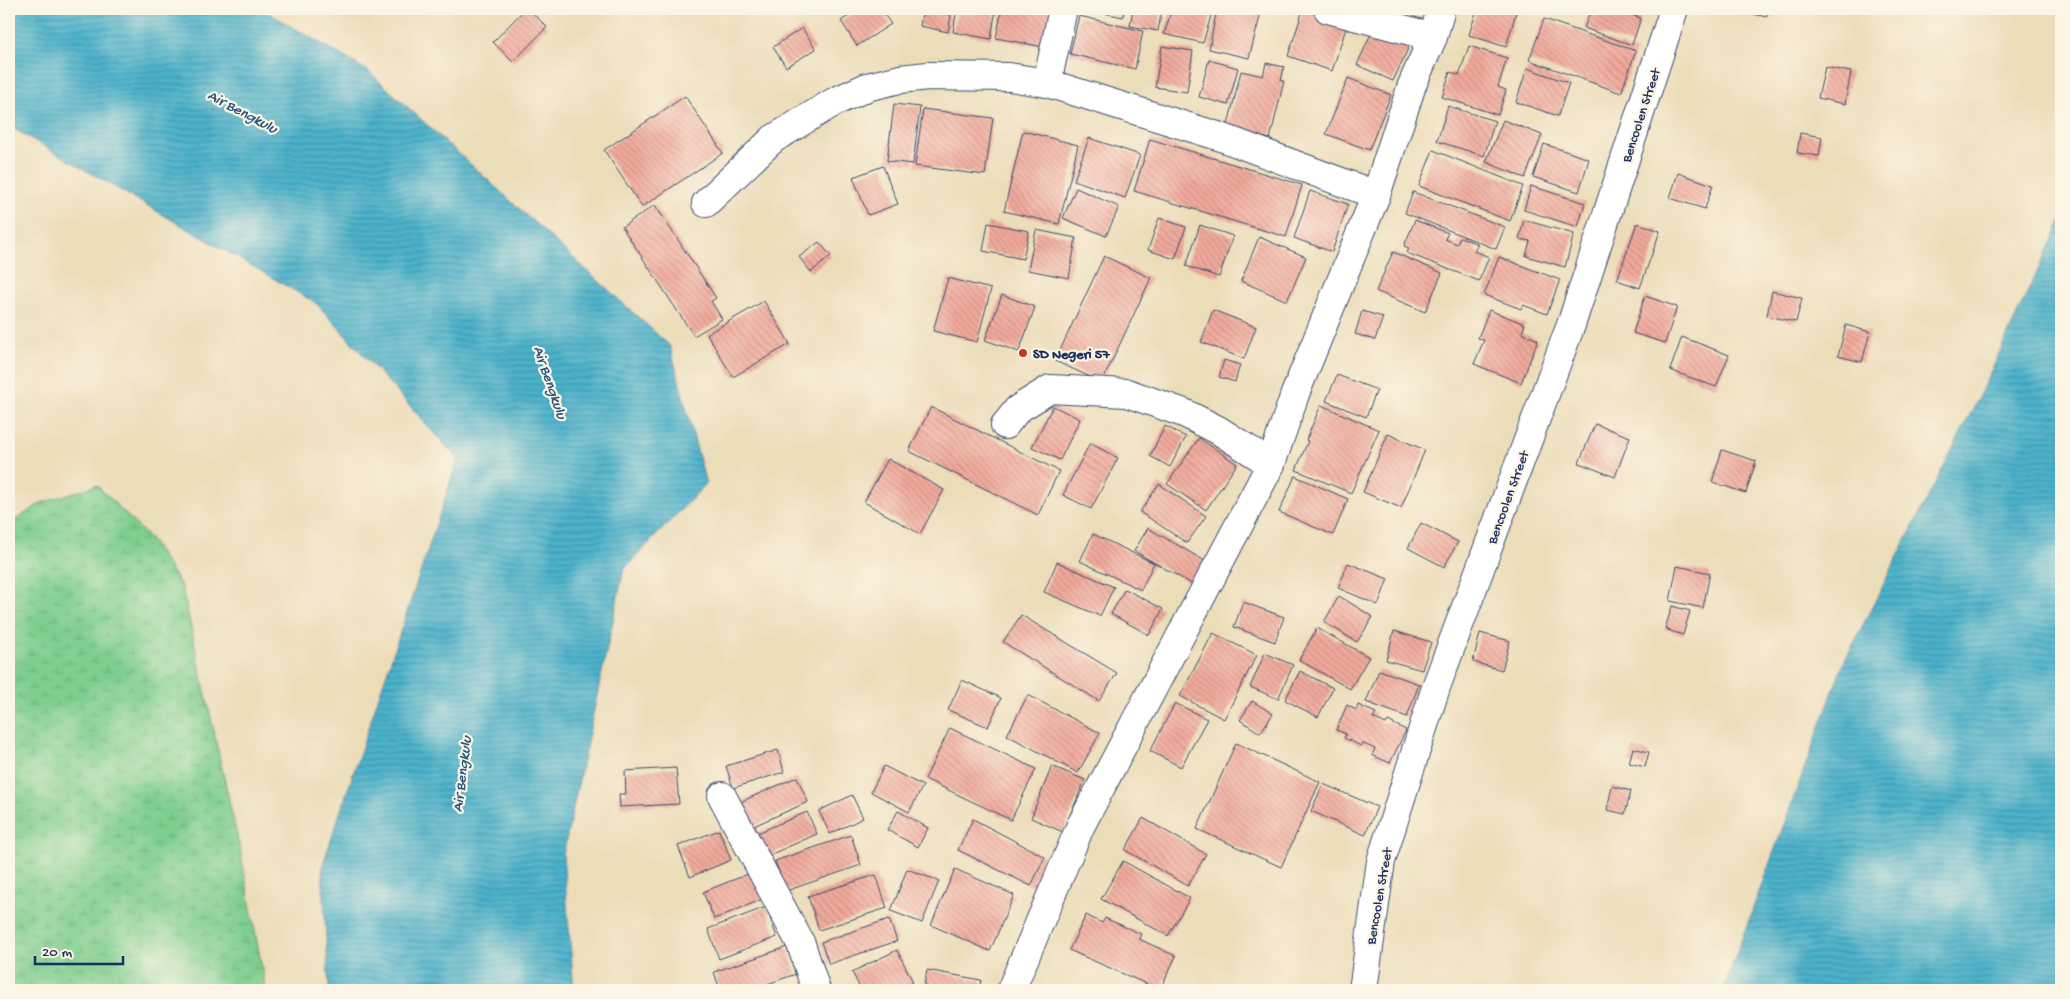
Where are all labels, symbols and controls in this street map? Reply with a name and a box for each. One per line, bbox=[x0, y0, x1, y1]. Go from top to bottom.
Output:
street label: Bencoolen Street bbox=[1619, 65, 1666, 166]
water label: Air Bengkulu bbox=[204, 87, 282, 139]
water label: Air Bengkulu bbox=[528, 344, 571, 423]
marker: SD Negeri 57 bbox=[1017, 347, 1029, 359]
place label: SD Negeri 57 bbox=[1033, 347, 1110, 364]
street label: Bencoolen Street bbox=[1484, 448, 1535, 548]
water label: Air Bengkulu bbox=[449, 733, 477, 813]
street label: Bencoolen Street bbox=[1363, 845, 1398, 947]
scale bar bbox=[35, 934, 122, 966]
text: 20 m bbox=[42, 944, 72, 962]

